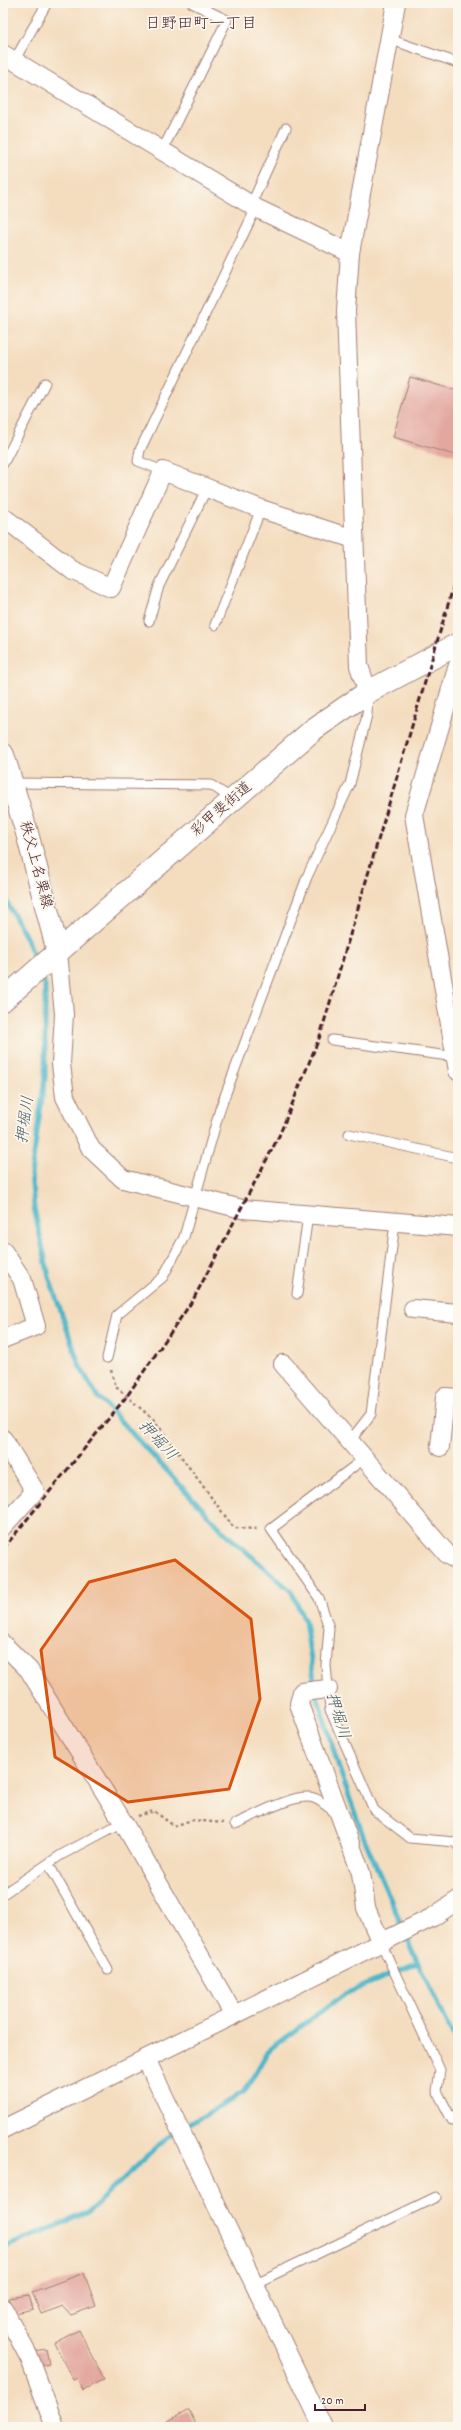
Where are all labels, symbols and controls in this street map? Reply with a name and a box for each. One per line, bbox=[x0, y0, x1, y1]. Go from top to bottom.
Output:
district label: 日野田町一丁目 bbox=[145, 13, 257, 36]
street label: 彩甲斐街道 bbox=[186, 777, 258, 843]
street label: 秩父上名栗線 bbox=[13, 819, 57, 911]
water label: 押堀川 bbox=[11, 1095, 41, 1145]
water label: 押堀川 bbox=[132, 1416, 182, 1466]
water label: 押堀川 bbox=[319, 1690, 355, 1742]
scale bar bbox=[315, 2386, 365, 2412]
text: 20 m bbox=[321, 2393, 344, 2410]

